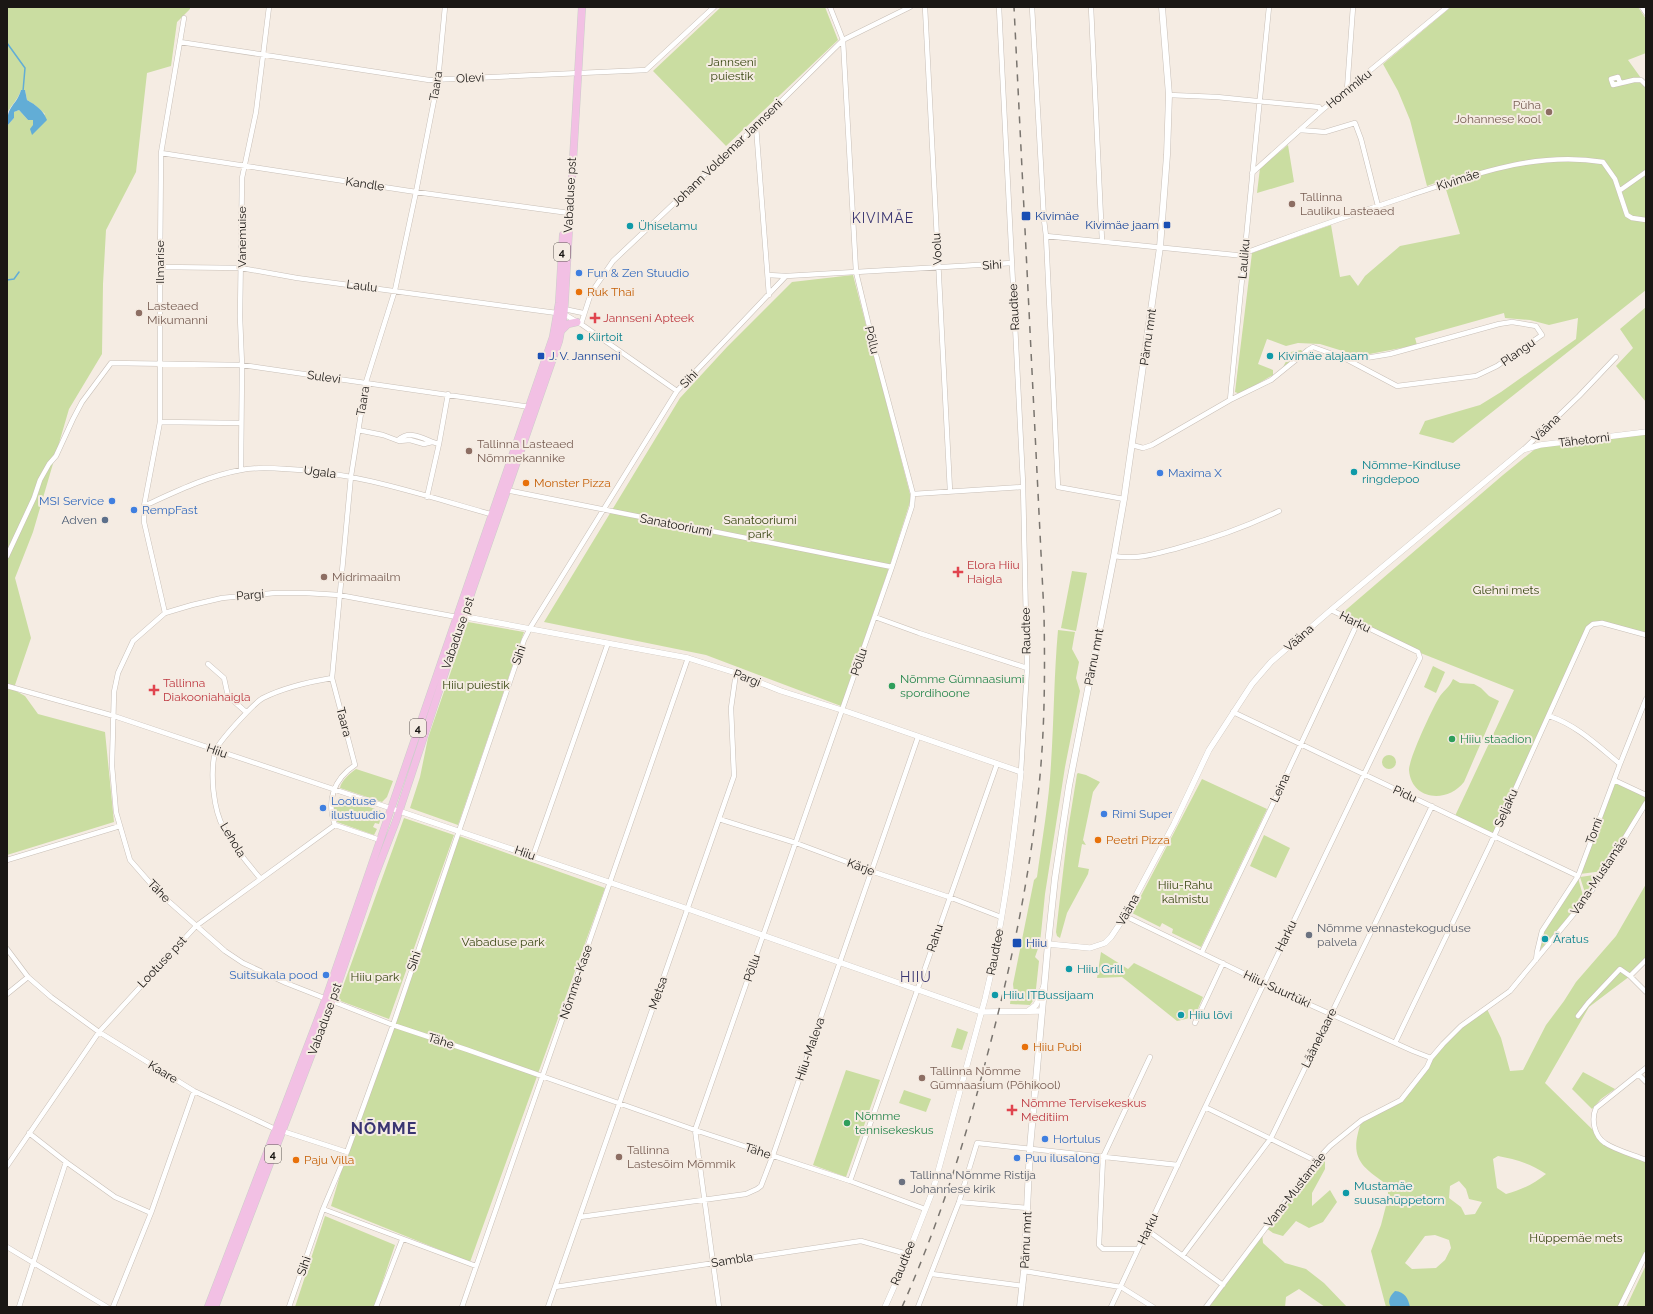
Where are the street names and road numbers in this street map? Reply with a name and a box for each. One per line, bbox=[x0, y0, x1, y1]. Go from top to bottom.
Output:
street label: Hommiku bbox=[1324, 67, 1374, 111]
street label: Taara bbox=[427, 70, 445, 102]
street label: Olevi bbox=[456, 70, 484, 86]
street label: Johann Voldemar Jannseni bbox=[669, 97, 785, 209]
street label: Vabaduse pst bbox=[561, 157, 579, 233]
street label: Kivimäe bbox=[1435, 167, 1481, 193]
street label: Kandle bbox=[345, 174, 385, 194]
street label: Vanemuise bbox=[235, 206, 249, 268]
street label: Voolu bbox=[929, 233, 945, 265]
street label: Lauliku bbox=[1235, 238, 1253, 280]
street label: Ilmarise bbox=[153, 240, 167, 284]
road number: 4 bbox=[554, 243, 570, 261]
street label: Sihi bbox=[982, 257, 1002, 273]
street label: Laulu bbox=[346, 277, 378, 295]
street label: Raudtee bbox=[1006, 283, 1022, 331]
street label: Pärnu mnt bbox=[1137, 308, 1159, 366]
street label: Põllu bbox=[862, 325, 882, 355]
street label: Plangu bbox=[1498, 335, 1538, 369]
street label: Sihi bbox=[677, 367, 701, 391]
street label: Sulevi bbox=[306, 368, 342, 386]
street label: Taara bbox=[354, 385, 372, 417]
street label: Vääna bbox=[1529, 411, 1563, 445]
street label: Tähetorni bbox=[1558, 430, 1610, 450]
street label: Ugala bbox=[303, 463, 337, 481]
street label: Sanatooriumi bbox=[639, 511, 713, 539]
street label: Pargi bbox=[235, 587, 265, 603]
street label: Vabaduse pst bbox=[439, 595, 477, 671]
street label: Raudtee bbox=[1019, 607, 1033, 655]
street label: Harku bbox=[1337, 608, 1373, 636]
street label: Vääna bbox=[1282, 622, 1316, 654]
street label: Pärnu mnt bbox=[1082, 628, 1106, 686]
street label: Sihi bbox=[509, 643, 529, 667]
street label: Põllu bbox=[848, 646, 870, 678]
street label: Pargi bbox=[731, 666, 763, 690]
street label: Taara bbox=[333, 706, 355, 738]
road number: 4 bbox=[410, 719, 426, 737]
street label: Hiiu bbox=[205, 741, 229, 761]
street label: Leina bbox=[1267, 771, 1293, 805]
street label: Pidu bbox=[1391, 782, 1419, 806]
street label: Seljaku bbox=[1491, 787, 1521, 829]
street label: Torni bbox=[1583, 816, 1605, 846]
street label: Lehola bbox=[217, 820, 249, 860]
street label: Vana-Mustamäe bbox=[1568, 834, 1630, 918]
street label: Hiiu bbox=[513, 843, 537, 863]
street label: Kärje bbox=[845, 856, 877, 878]
street label: Tähe bbox=[145, 877, 173, 905]
street label: Vääna bbox=[1114, 892, 1142, 928]
street label: Harku bbox=[1272, 918, 1300, 954]
street label: Rahu bbox=[924, 922, 946, 954]
street label: Raudtee bbox=[984, 928, 1006, 976]
street label: Lootuse pst bbox=[135, 933, 189, 991]
street label: Nõmme-Kase bbox=[557, 943, 595, 1021]
street label: Sihi bbox=[404, 949, 424, 973]
street label: Põllu bbox=[741, 952, 763, 984]
street label: Hiiu-Suurtüki bbox=[1241, 967, 1313, 1011]
street label: Metsa bbox=[646, 975, 670, 1011]
street label: Vabaduse pst bbox=[305, 981, 345, 1057]
street label: Läänekaare bbox=[1299, 1006, 1339, 1070]
street label: Hiiu-Maleva bbox=[793, 1015, 827, 1083]
street label: Tähe bbox=[426, 1030, 456, 1052]
street label: Kaare bbox=[146, 1058, 180, 1086]
street label: Tähe bbox=[743, 1140, 773, 1162]
road number: 4 bbox=[265, 1145, 281, 1163]
street label: Vana-Mustamäe bbox=[1261, 1150, 1329, 1230]
street label: Pärnu mnt bbox=[1018, 1211, 1034, 1269]
street label: Harku bbox=[1135, 1211, 1161, 1247]
street label: Raudtee bbox=[888, 1239, 918, 1287]
street label: Sambla bbox=[710, 1250, 754, 1270]
street label: Sihi bbox=[294, 1254, 314, 1278]

